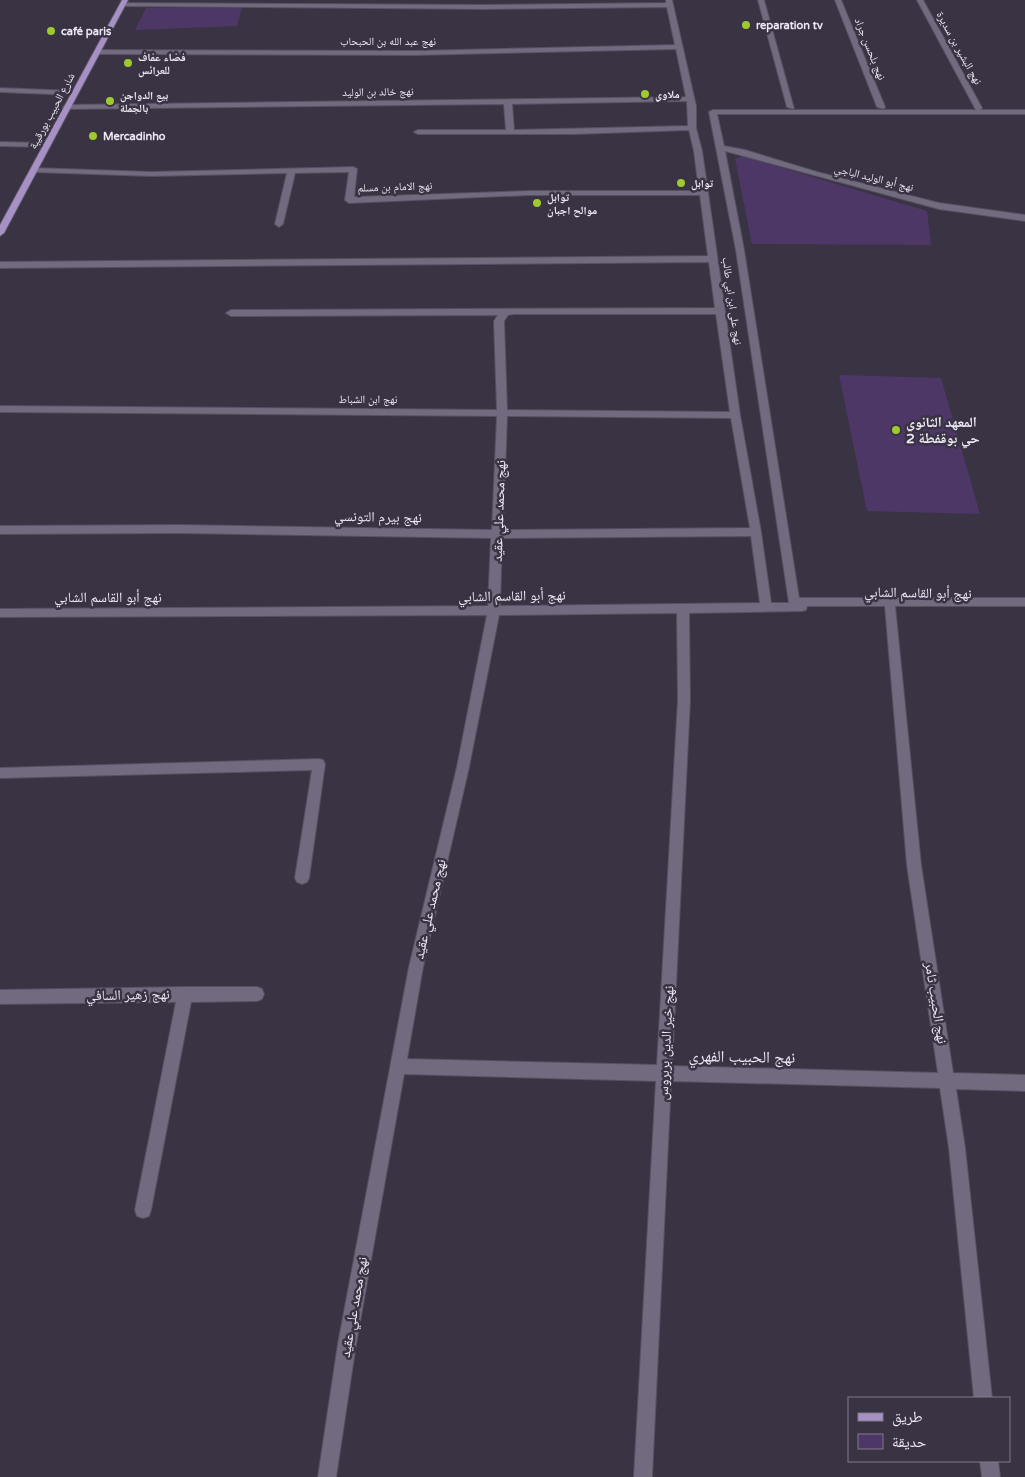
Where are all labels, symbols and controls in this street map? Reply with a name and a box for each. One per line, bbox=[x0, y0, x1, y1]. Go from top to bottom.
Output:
street label: نهج البشير بن سديرة bbox=[934, 9, 984, 87]
street label: نهج بلحسن جراد bbox=[852, 16, 888, 82]
marker: reparation tv bbox=[740, 19, 752, 31]
place label: reparation tv bbox=[756, 19, 823, 33]
marker: café paris bbox=[45, 25, 57, 37]
place label: café paris bbox=[61, 25, 112, 39]
street label: نهج عبد الله بن الحبحاب bbox=[340, 35, 436, 48]
place label: فضاء عفاف للعرائس bbox=[138, 51, 186, 78]
marker: فضاء عفاف للعرائس bbox=[122, 57, 134, 69]
street label: شارع الحبيب بورقيبة bbox=[26, 71, 78, 151]
street label: نهج خالد بن الوليد bbox=[342, 85, 414, 99]
marker: ملاوي bbox=[639, 88, 651, 100]
place label: ملاوي bbox=[655, 88, 680, 102]
place label: بيع الدواجن بالجملة bbox=[120, 89, 168, 115]
marker: بيع الدواجن بالجملة bbox=[104, 95, 116, 107]
marker: Mercadinho bbox=[87, 130, 99, 142]
place label: Mercadinho bbox=[103, 130, 166, 143]
street label: نهج أبو الوليد الباجي bbox=[833, 161, 915, 196]
marker: توابل bbox=[675, 177, 687, 189]
place label: توابل bbox=[691, 177, 713, 191]
street label: نهج الامام بن مسلم bbox=[357, 179, 433, 196]
place label: توابل موالح اجبان bbox=[547, 191, 597, 218]
marker: توابل موالح اجبان bbox=[531, 197, 543, 209]
street label: نهج على ابن ابي طالب bbox=[718, 256, 745, 346]
street label: نهج ابن الشباط bbox=[338, 393, 398, 406]
place label: المعهد الثانوي حي بوقفطة 2 bbox=[906, 414, 980, 449]
marker: المعهد الثانوي حي بوقفطة 2 bbox=[890, 424, 902, 436]
street label: نهج محمد علي عقيد bbox=[489, 460, 512, 562]
street label: نهج بيرم التونسي bbox=[334, 508, 422, 529]
street label: نهج أبو القاسم الشابي bbox=[864, 584, 972, 605]
street label: نهج أبو القاسم الشابي bbox=[458, 587, 566, 608]
street label: نهج أبو القاسم الشابي bbox=[54, 589, 162, 608]
street label: نهج محمد علي عقيد bbox=[410, 857, 452, 961]
street label: نهج الحبيب ثامر bbox=[920, 960, 951, 1045]
street label: نهج خير الدين بربروس bbox=[655, 985, 678, 1101]
street label: نهج زهير السافي bbox=[86, 986, 170, 1007]
street label: نهج الحبيب الفهري bbox=[688, 1046, 796, 1070]
street label: نهج محمد علي عقيد bbox=[337, 1255, 374, 1359]
legend bbox=[848, 1397, 1010, 1462]
text: طريق bbox=[892, 1408, 923, 1427]
text: حديقة bbox=[892, 1433, 927, 1451]

